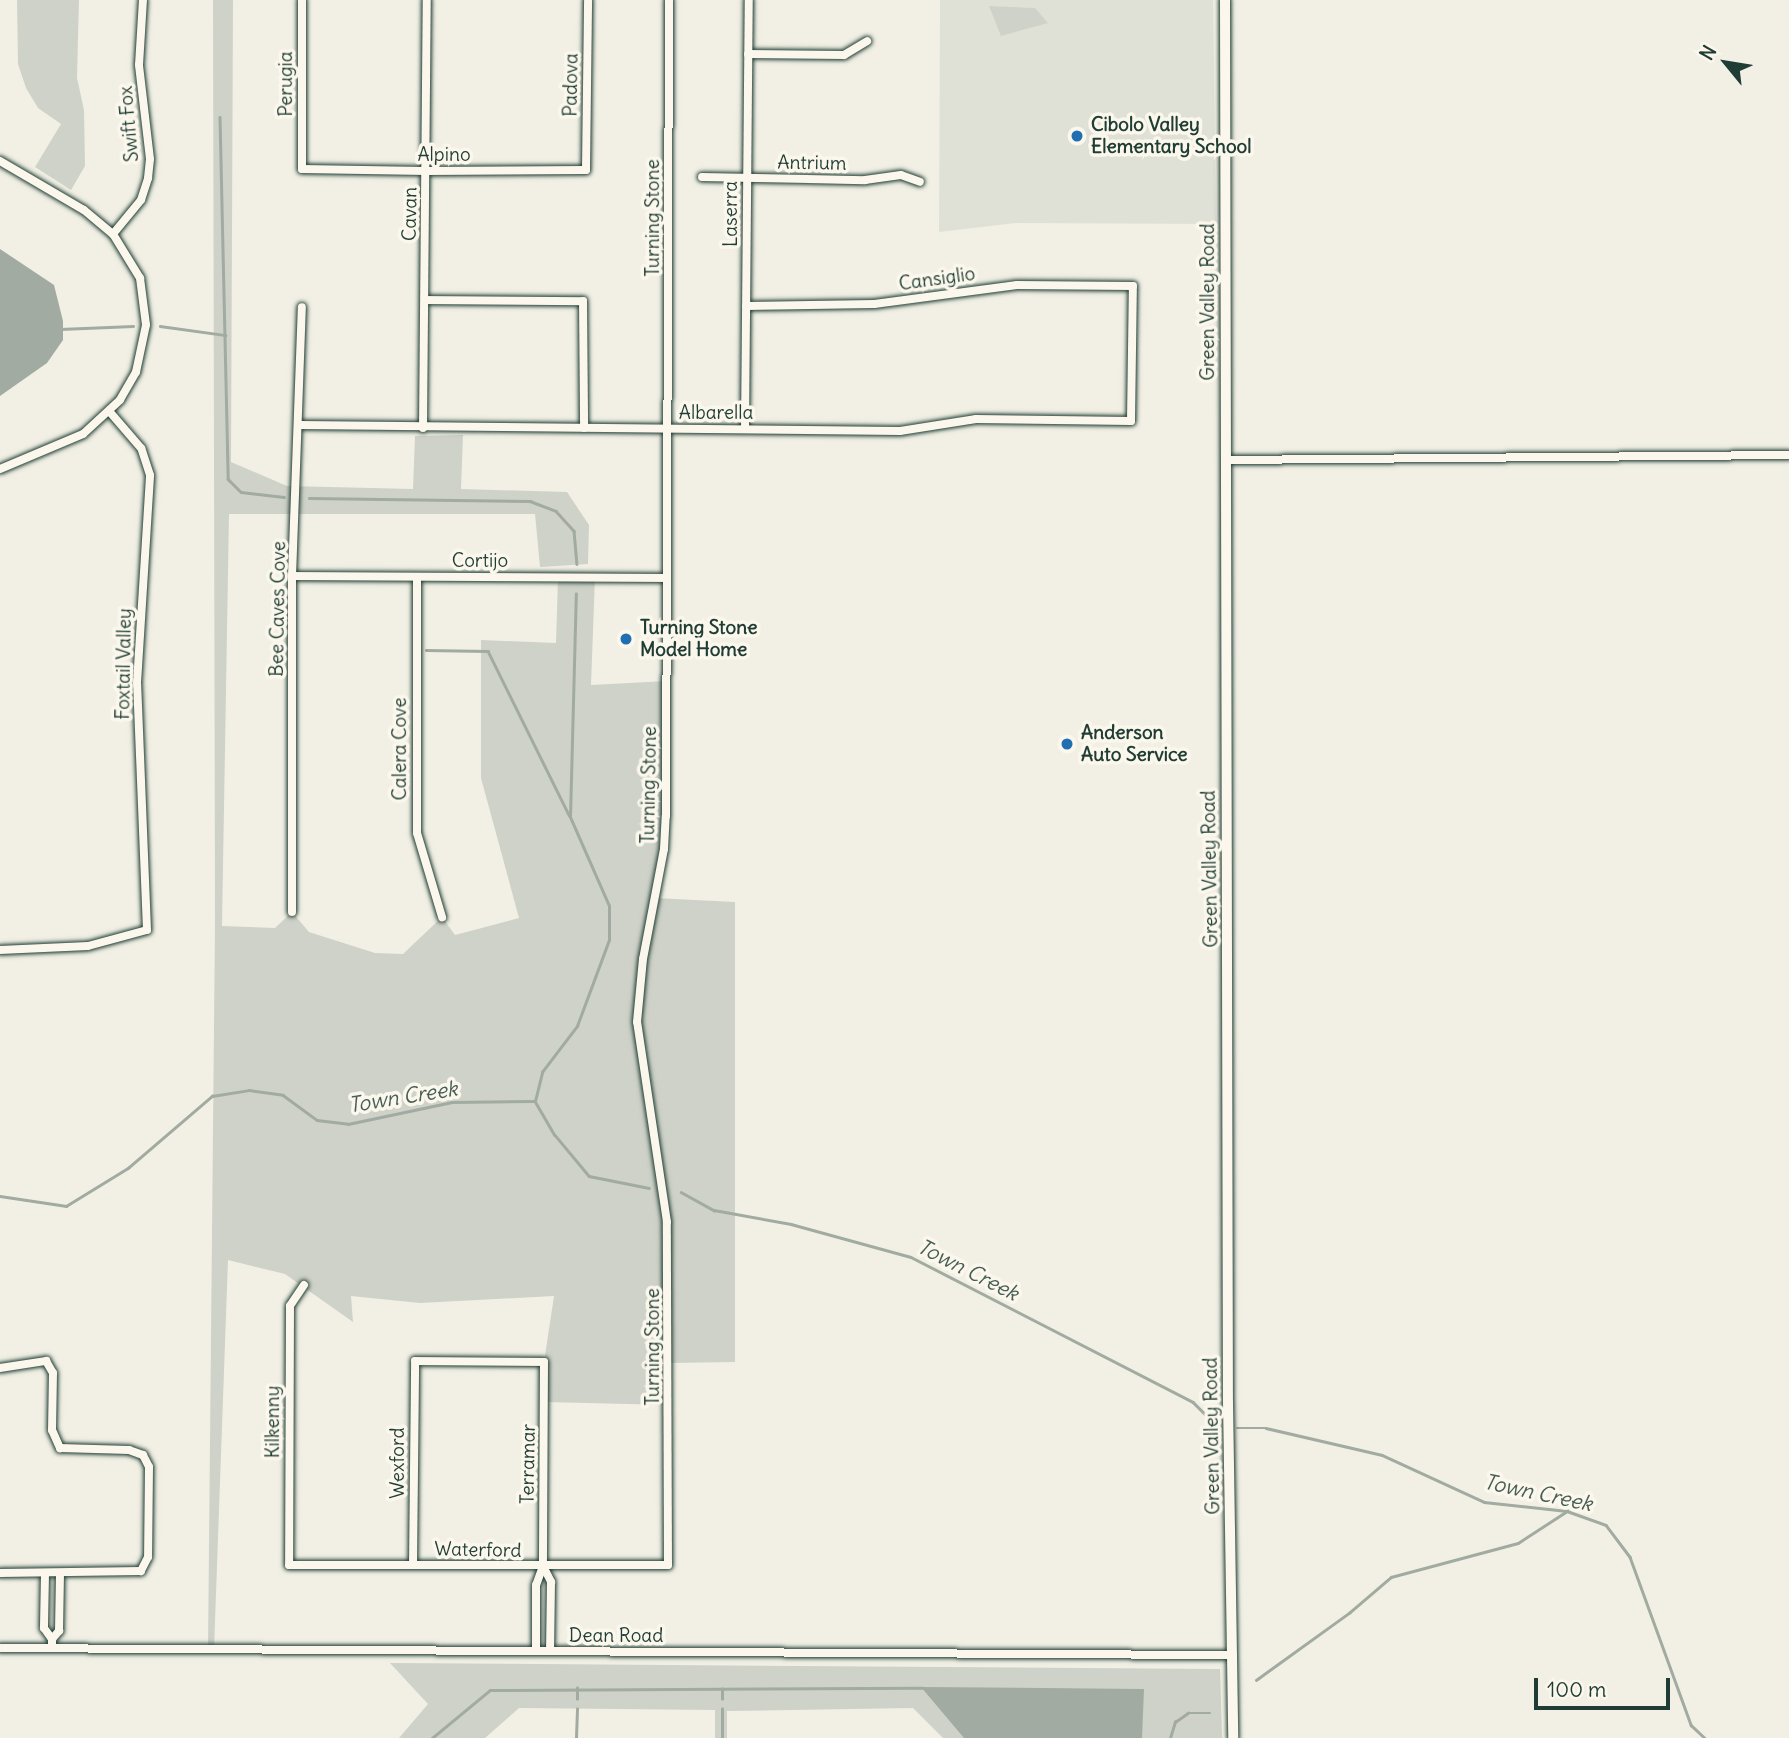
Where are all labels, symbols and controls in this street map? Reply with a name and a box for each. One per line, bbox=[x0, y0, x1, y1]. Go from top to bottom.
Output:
north arrow bbox=[1691, 28, 1761, 98]
text: N bbox=[1694, 41, 1721, 64]
street label: Perugia bbox=[275, 51, 297, 117]
street label: Padova bbox=[559, 53, 583, 117]
street label: Swift Fox bbox=[114, 85, 144, 163]
place label: Cibolo Valley Elementary School bbox=[1091, 114, 1252, 158]
marker: Cibolo Valley Elementary School bbox=[1069, 128, 1085, 144]
street label: Alpino bbox=[417, 144, 471, 166]
street label: Antrium bbox=[777, 151, 847, 175]
street label: Turning Stone bbox=[642, 159, 664, 277]
street label: Laserra bbox=[720, 181, 742, 247]
street label: Cavan bbox=[398, 187, 422, 241]
street label: Green Valley Road bbox=[1197, 223, 1219, 381]
street label: Cansiglio bbox=[897, 262, 977, 296]
street label: Albarella bbox=[679, 402, 753, 424]
street label: Bee Caves Cove bbox=[265, 541, 291, 677]
street label: Cortijo bbox=[452, 550, 508, 572]
street label: Foxtail Valley bbox=[112, 608, 136, 720]
place label: Turning Stone Model Home bbox=[640, 617, 757, 661]
marker: Turning Stone Model Home bbox=[618, 631, 634, 647]
street label: Calera Cove bbox=[389, 697, 411, 801]
place label: Anderson Auto Service bbox=[1081, 722, 1187, 766]
street label: Turning Stone bbox=[637, 726, 661, 844]
marker: Anderson Auto Service bbox=[1059, 736, 1075, 752]
street label: Green Valley Road bbox=[1197, 790, 1223, 948]
water label: Town Creek bbox=[347, 1076, 459, 1118]
water label: Town Creek bbox=[913, 1234, 1023, 1306]
street label: Turning Stone bbox=[642, 1288, 664, 1406]
street label: Green Valley Road bbox=[1199, 1357, 1225, 1515]
street label: Kilkenny bbox=[262, 1386, 284, 1458]
street label: Terramar bbox=[516, 1424, 540, 1504]
street label: Wexford bbox=[387, 1427, 409, 1499]
water label: Town Creek bbox=[1482, 1469, 1594, 1517]
street label: Waterford bbox=[434, 1538, 522, 1562]
street label: Dean Road bbox=[569, 1625, 663, 1647]
scale bar bbox=[1537, 1664, 1674, 1708]
text: 100 m bbox=[1547, 1676, 1606, 1703]

